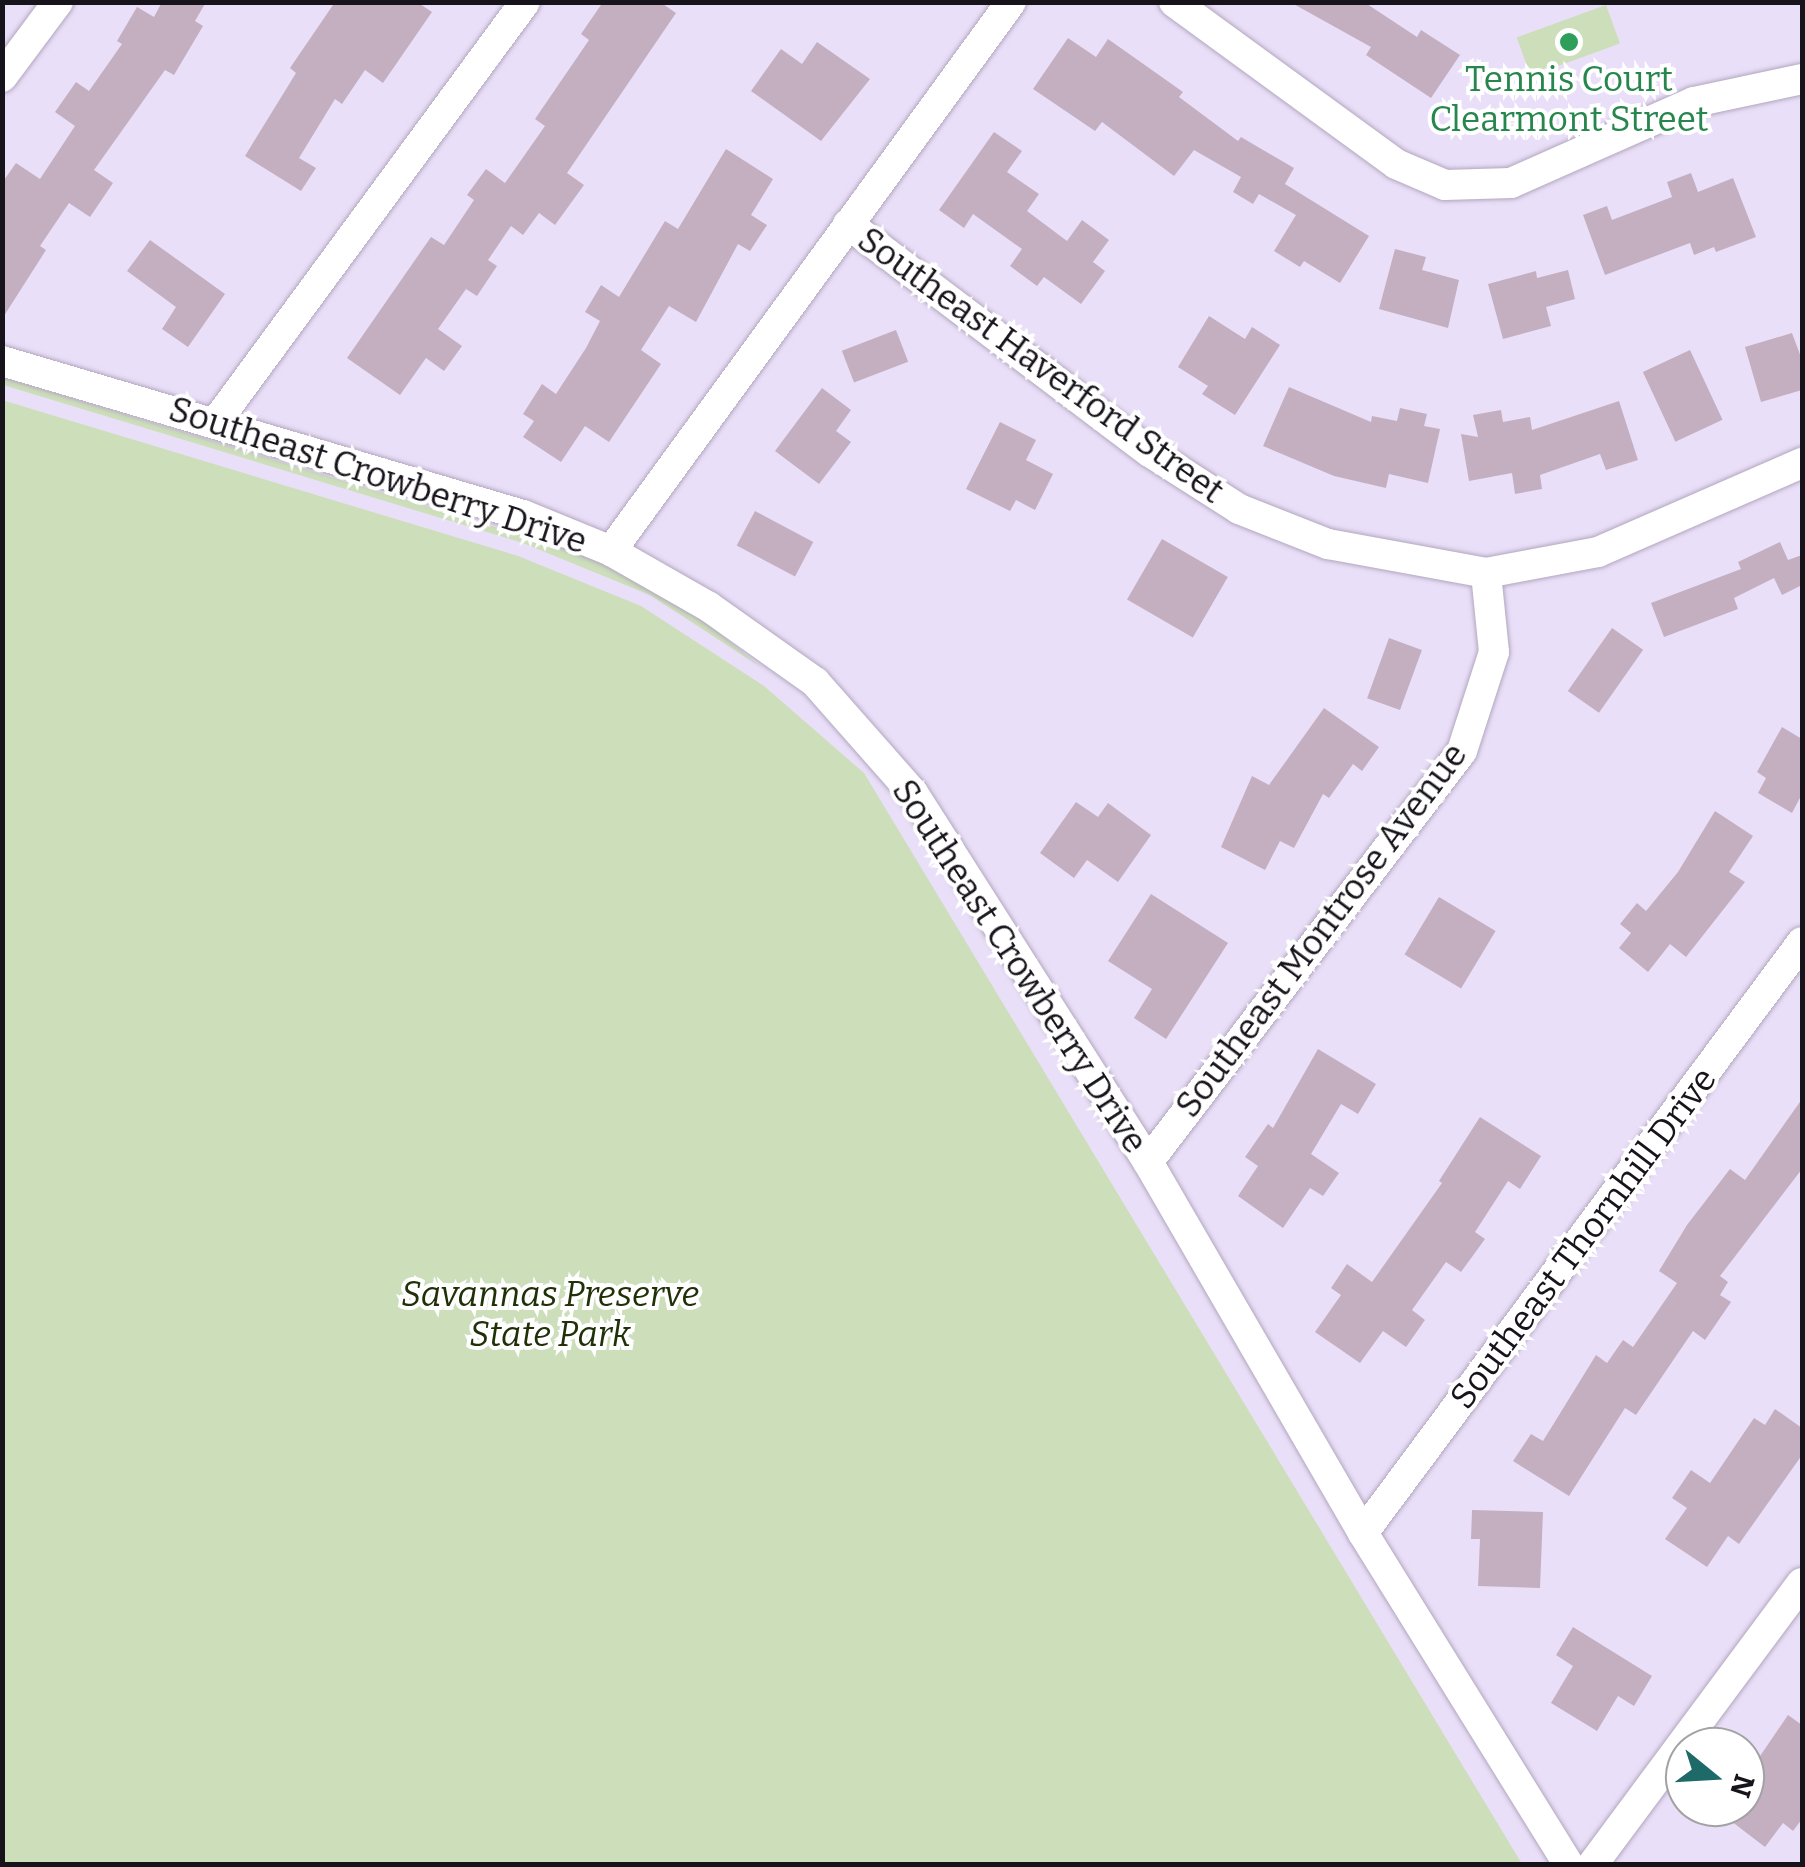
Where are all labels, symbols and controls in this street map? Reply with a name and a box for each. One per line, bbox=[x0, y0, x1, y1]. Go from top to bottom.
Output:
marker: Tennis Court Clearmont Street bbox=[1558, 31, 1580, 53]
place label: Tennis Court Clearmont Street bbox=[1429, 58, 1709, 140]
street label: Southeast Haverford Street bbox=[850, 218, 1232, 512]
street label: Southeast Crowberry Drive bbox=[164, 388, 592, 562]
street label: Southeast Montrose Avenue bbox=[1167, 735, 1475, 1125]
street label: Southeast Crowberry Drive bbox=[883, 771, 1157, 1161]
street label: Southeast Thornhill Drive bbox=[1441, 1059, 1725, 1417]
park label: Savannas Preserve State Park bbox=[401, 1273, 699, 1355]
north arrow bbox=[1665, 1727, 1765, 1827]
text: N bbox=[1723, 1770, 1761, 1801]

